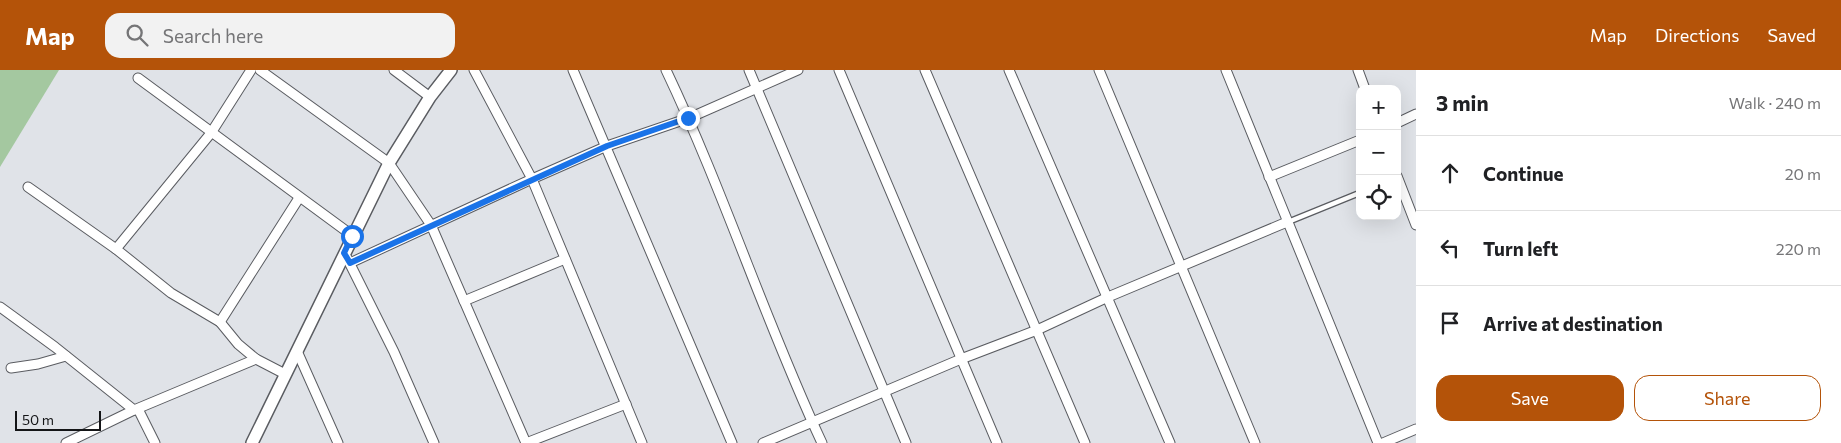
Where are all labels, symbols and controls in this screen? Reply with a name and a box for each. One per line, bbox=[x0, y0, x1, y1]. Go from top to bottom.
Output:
search box bbox=[105, 13, 455, 58]
text: Map bbox=[25, 21, 75, 50]
icon: search bbox=[123, 21, 151, 49]
text: Search here bbox=[163, 24, 263, 47]
text: Map bbox=[1590, 24, 1627, 46]
text: Directions bbox=[1655, 24, 1739, 46]
text: Saved bbox=[1767, 24, 1816, 46]
map controls bbox=[1356, 85, 1401, 220]
button: + bbox=[1356, 85, 1401, 130]
text: 3 min bbox=[1436, 90, 1489, 115]
text: Walk · 240 m bbox=[1729, 93, 1821, 112]
route end bbox=[677, 107, 700, 130]
button: − bbox=[1356, 130, 1401, 175]
icon: ahead bbox=[1436, 159, 1464, 187]
text: Continue bbox=[1483, 162, 1563, 185]
text: 20 m bbox=[1785, 164, 1821, 183]
button: locate bbox=[1356, 175, 1401, 220]
route start bbox=[341, 225, 364, 248]
icon: left bbox=[1436, 234, 1464, 262]
text: Turn left bbox=[1483, 237, 1558, 260]
text: 220 m bbox=[1776, 239, 1821, 258]
icon: arrive bbox=[1436, 309, 1464, 337]
text: Arrive at destination bbox=[1483, 312, 1663, 335]
button: Save bbox=[1436, 375, 1624, 421]
button: Share bbox=[1634, 375, 1821, 421]
scale bar bbox=[15, 408, 101, 431]
text: 50 m bbox=[22, 411, 54, 428]

